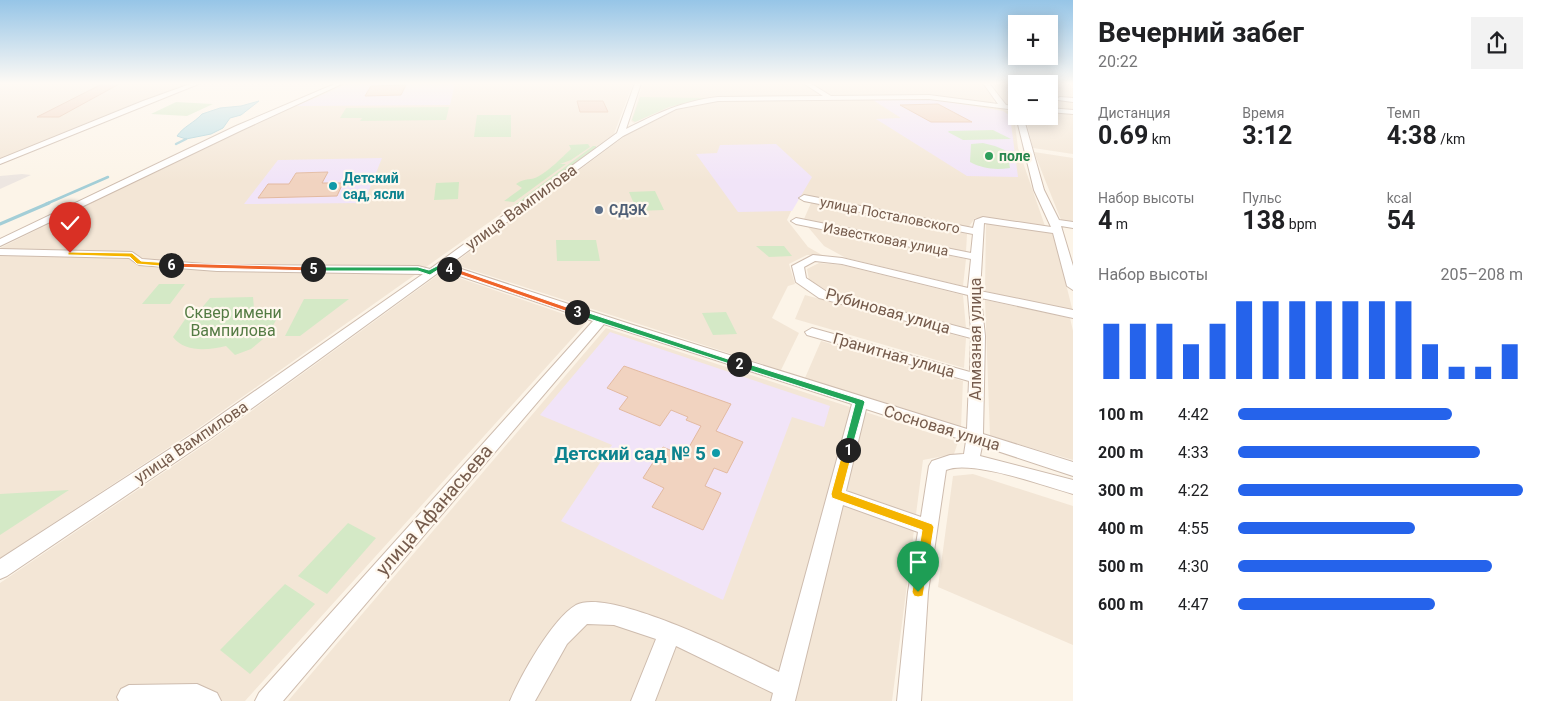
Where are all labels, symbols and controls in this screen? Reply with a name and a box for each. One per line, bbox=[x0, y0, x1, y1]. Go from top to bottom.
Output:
map controls bbox=[1008, 15, 1058, 125]
button: + bbox=[1008, 15, 1058, 65]
text: Вечерний забег bbox=[1098, 16, 1304, 49]
button: share bbox=[1471, 17, 1523, 69]
text: 20:22 bbox=[1098, 52, 1138, 71]
button: − bbox=[1008, 75, 1058, 125]
text: Дистанция bbox=[1098, 105, 1170, 121]
text: Время bbox=[1242, 105, 1284, 121]
text: Темп bbox=[1387, 105, 1420, 121]
text: 0.69 bbox=[1098, 121, 1148, 150]
text: 3:12 bbox=[1242, 121, 1292, 150]
text: 4:38 bbox=[1387, 121, 1437, 150]
text: km bbox=[1148, 131, 1171, 147]
text: /km bbox=[1437, 131, 1465, 147]
place label: поле bbox=[999, 148, 1031, 164]
marker: поле bbox=[983, 150, 995, 162]
street label: улица Вампилова bbox=[462, 160, 580, 254]
place label: Детский сад, ясли bbox=[343, 170, 405, 202]
marker: Детский сад, ясли bbox=[327, 180, 339, 192]
text: Набор высоты bbox=[1098, 190, 1194, 206]
text: Пульс bbox=[1242, 190, 1282, 206]
text: kcal bbox=[1387, 190, 1412, 206]
street label: улица Посталовского bbox=[819, 194, 961, 236]
pin bbox=[49, 202, 91, 253]
place label: СДЭК bbox=[609, 202, 648, 218]
marker: СДЭК bbox=[593, 204, 605, 216]
text: 4 bbox=[1098, 206, 1112, 235]
text: 138 bbox=[1242, 206, 1285, 235]
text: 54 bbox=[1387, 206, 1415, 235]
icon: check bbox=[56, 209, 84, 237]
text: m bbox=[1112, 216, 1128, 232]
text: bpm bbox=[1285, 216, 1317, 232]
street label: Известковая улица bbox=[822, 219, 950, 259]
pin: 6 bbox=[158, 252, 184, 278]
pin: 5 bbox=[300, 256, 326, 282]
pin: 4 bbox=[436, 256, 462, 282]
text: 6 bbox=[167, 257, 176, 273]
text: 5 bbox=[309, 261, 318, 277]
text: 4 bbox=[445, 261, 454, 277]
text: Набор высоты bbox=[1098, 265, 1208, 284]
text: 205–208 m bbox=[1441, 265, 1523, 284]
street label: Алмазная улица bbox=[966, 277, 985, 401]
street label: Рубиновая улица bbox=[824, 284, 952, 338]
pin: 3 bbox=[564, 300, 590, 324]
park label: Сквер имени Вампилова bbox=[184, 303, 282, 340]
text: 3 bbox=[573, 304, 582, 320]
street label: Гранитная улица bbox=[831, 329, 957, 381]
pin: 2 bbox=[726, 352, 752, 376]
text: 2 bbox=[735, 356, 744, 372]
street label: улица Вампилова bbox=[131, 397, 251, 487]
street label: Сосновая улица bbox=[881, 401, 1003, 455]
text: 100 m bbox=[1098, 405, 1143, 424]
text: 4:42 bbox=[1178, 405, 1209, 424]
pin: 1 bbox=[836, 438, 860, 462]
street label: улица Афанасьева bbox=[371, 440, 497, 580]
place label: Детский сад № 5 bbox=[554, 442, 706, 465]
text: 1 bbox=[844, 442, 853, 458]
text: 200 m bbox=[1098, 443, 1143, 462]
text: 4:33 bbox=[1178, 443, 1209, 462]
marker: Детский сад № 5 bbox=[710, 447, 722, 459]
text: 300 m bbox=[1098, 481, 1143, 500]
text: 4:22 bbox=[1178, 481, 1209, 500]
text: 400 m bbox=[1098, 519, 1143, 538]
text: 4:55 bbox=[1178, 519, 1209, 538]
pin bbox=[897, 541, 939, 592]
icon: arrive bbox=[904, 548, 932, 576]
text: 500 m bbox=[1098, 557, 1143, 576]
text: 4:30 bbox=[1178, 557, 1209, 576]
text: 600 m bbox=[1098, 595, 1143, 614]
text: 4:47 bbox=[1178, 595, 1209, 614]

